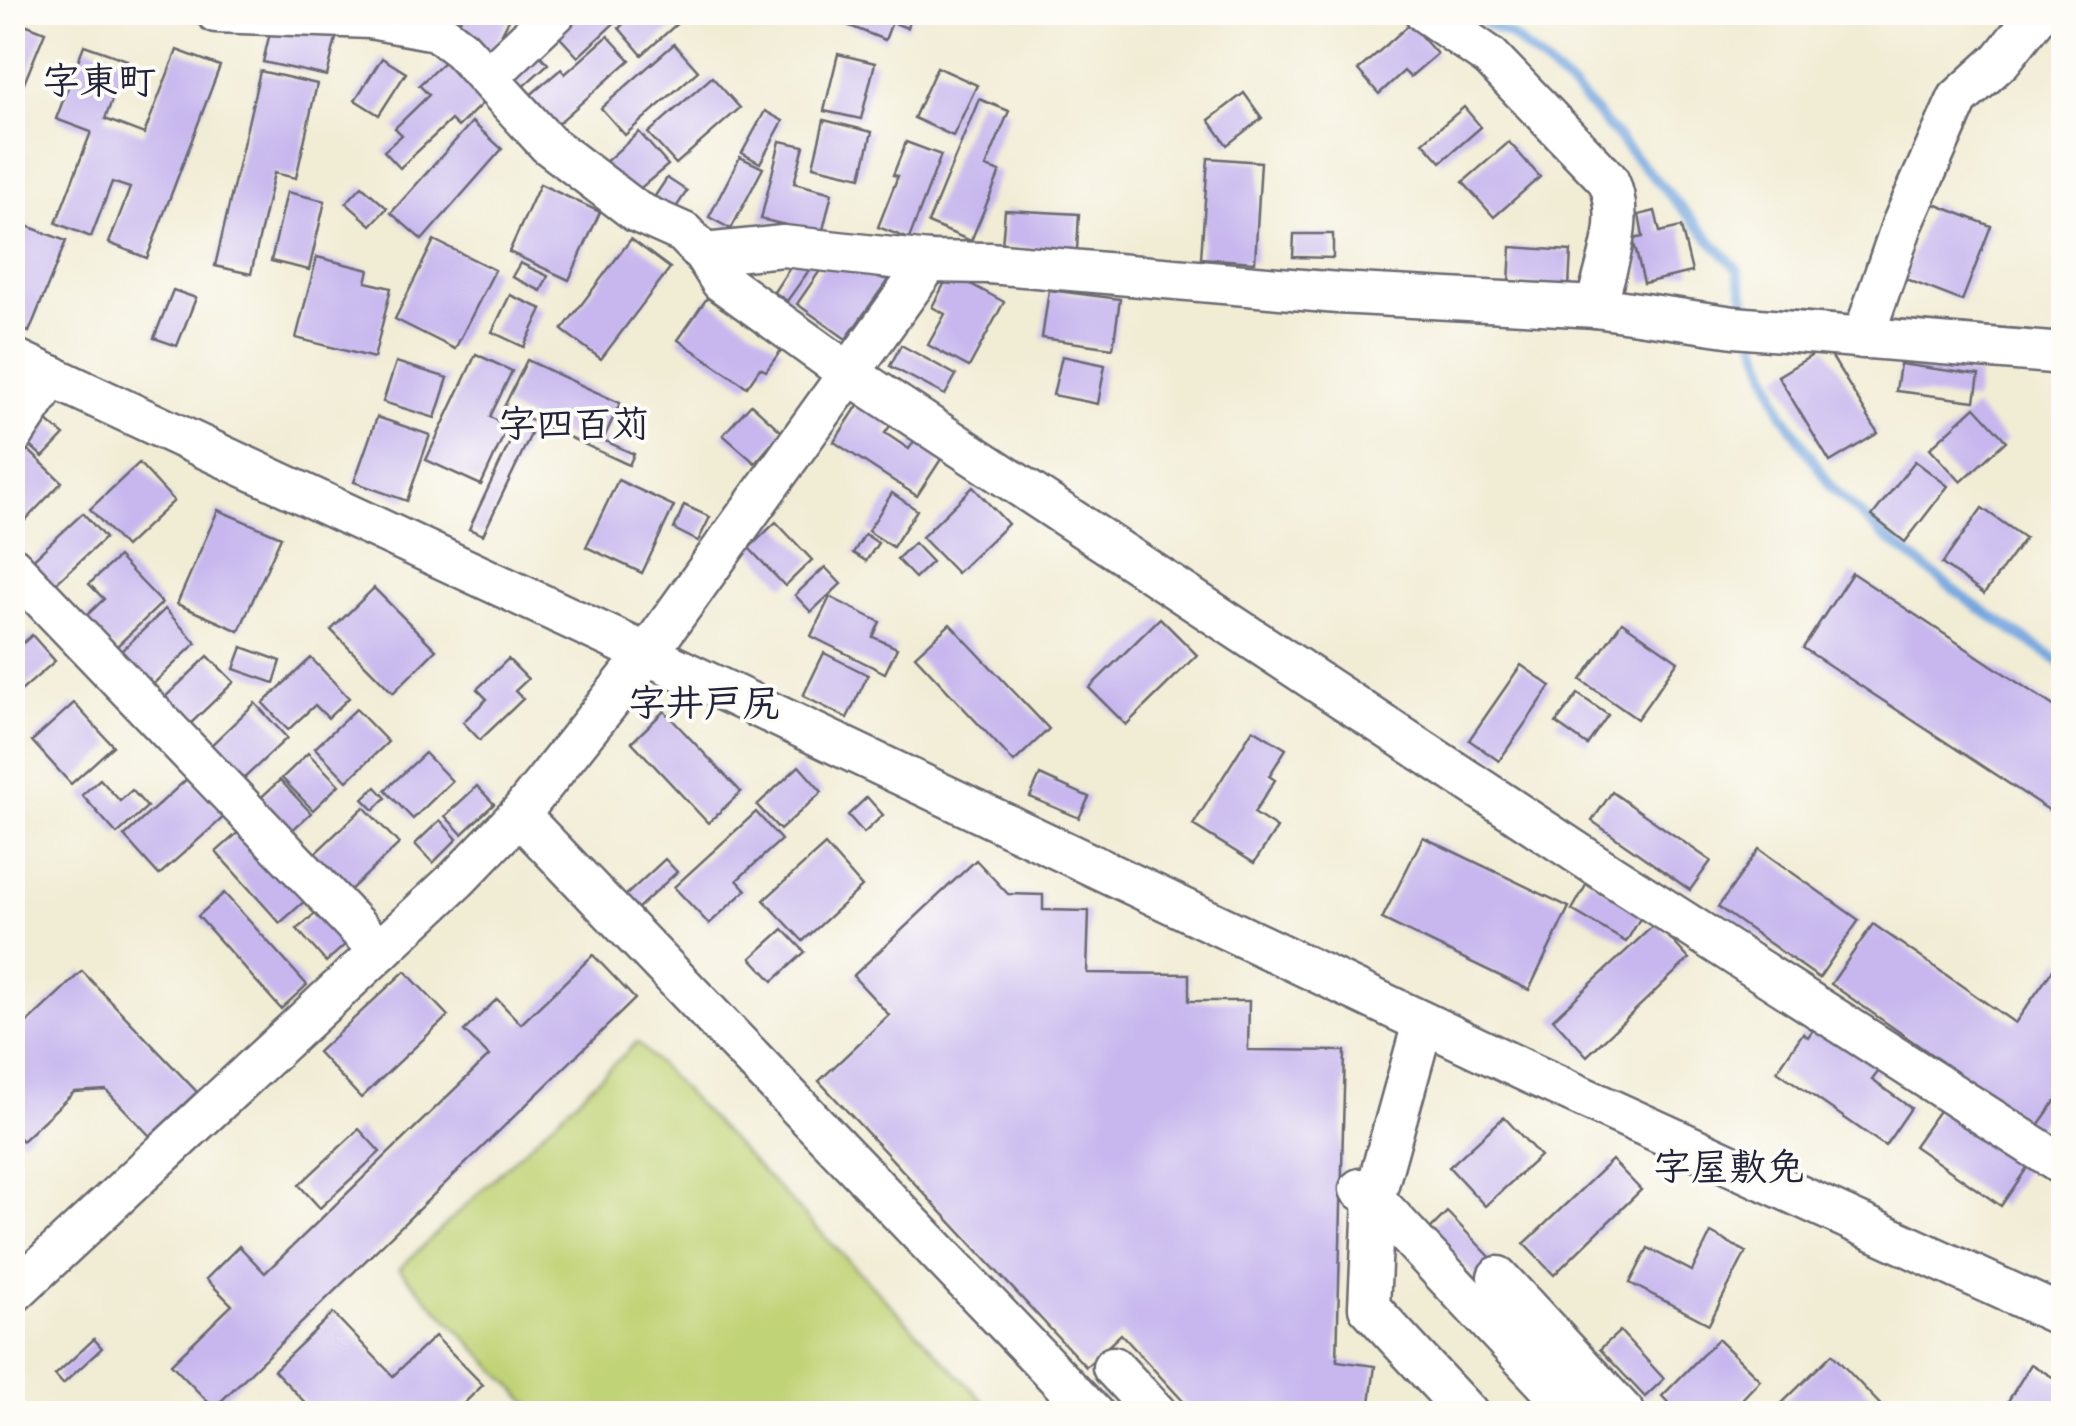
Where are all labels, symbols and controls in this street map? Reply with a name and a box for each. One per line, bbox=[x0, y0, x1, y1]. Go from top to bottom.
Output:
district label: 字東町 bbox=[42, 58, 156, 104]
district label: 字四百苅 bbox=[498, 401, 650, 447]
district label: 字井戸尻 bbox=[628, 680, 780, 726]
district label: 字屋敷免 bbox=[1653, 1144, 1805, 1190]

